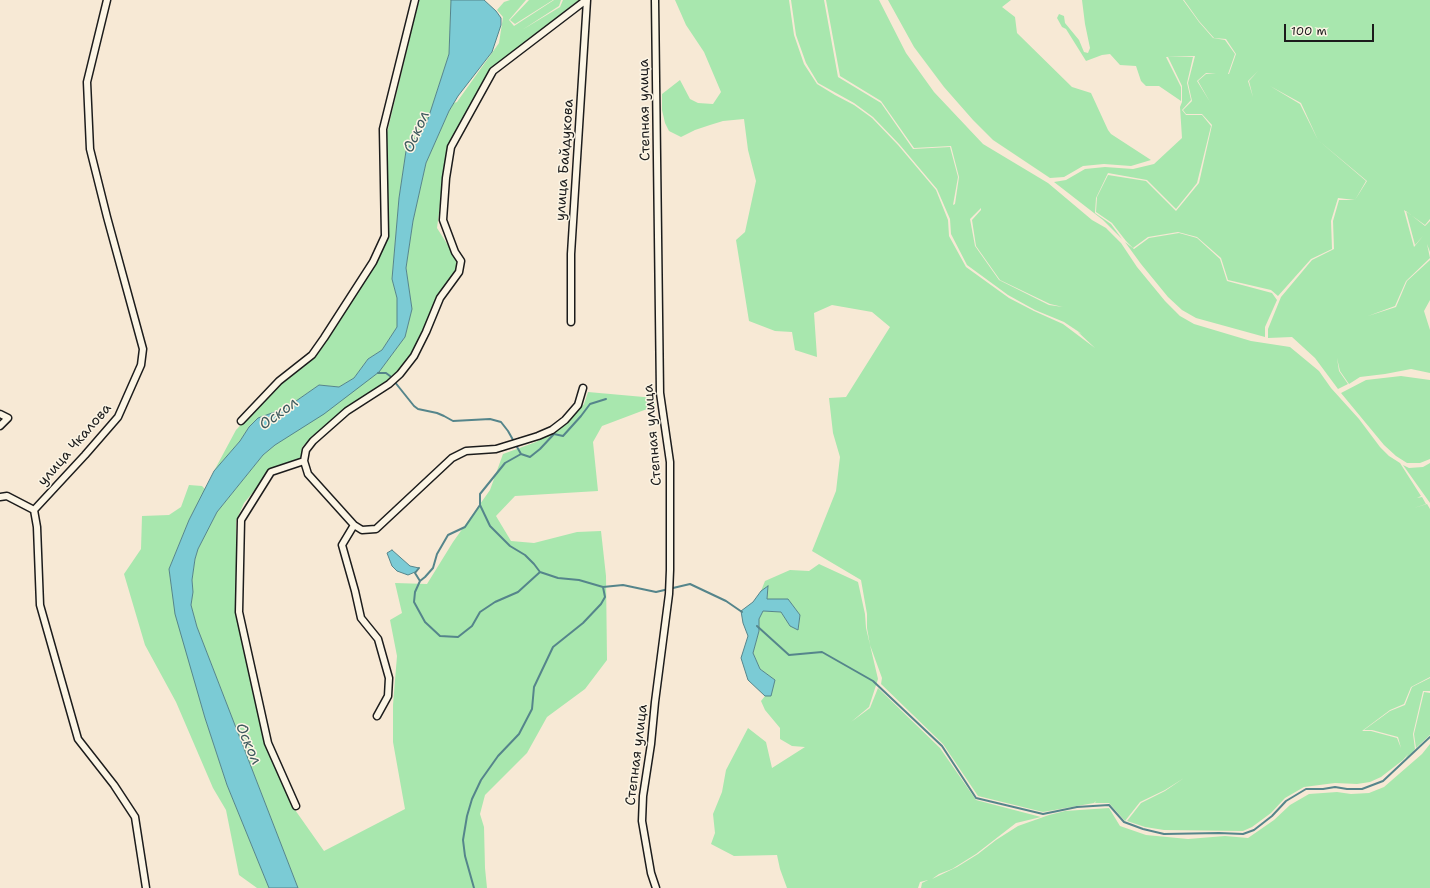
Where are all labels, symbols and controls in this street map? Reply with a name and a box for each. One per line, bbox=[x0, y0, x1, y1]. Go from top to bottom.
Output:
scale bar bbox=[1286, 16, 1376, 42]
text: 100 m bbox=[1291, 23, 1327, 39]
street label: Степная улица bbox=[636, 59, 654, 161]
street label: улица Байдукова bbox=[552, 98, 578, 222]
water label: Оскол bbox=[400, 108, 434, 156]
street label: Степная улица bbox=[640, 383, 666, 487]
water label: Оскол bbox=[256, 394, 302, 434]
street label: улица Чкалова bbox=[35, 400, 115, 490]
street label: Степная улица bbox=[622, 703, 652, 807]
water label: Оскол bbox=[231, 720, 265, 768]

